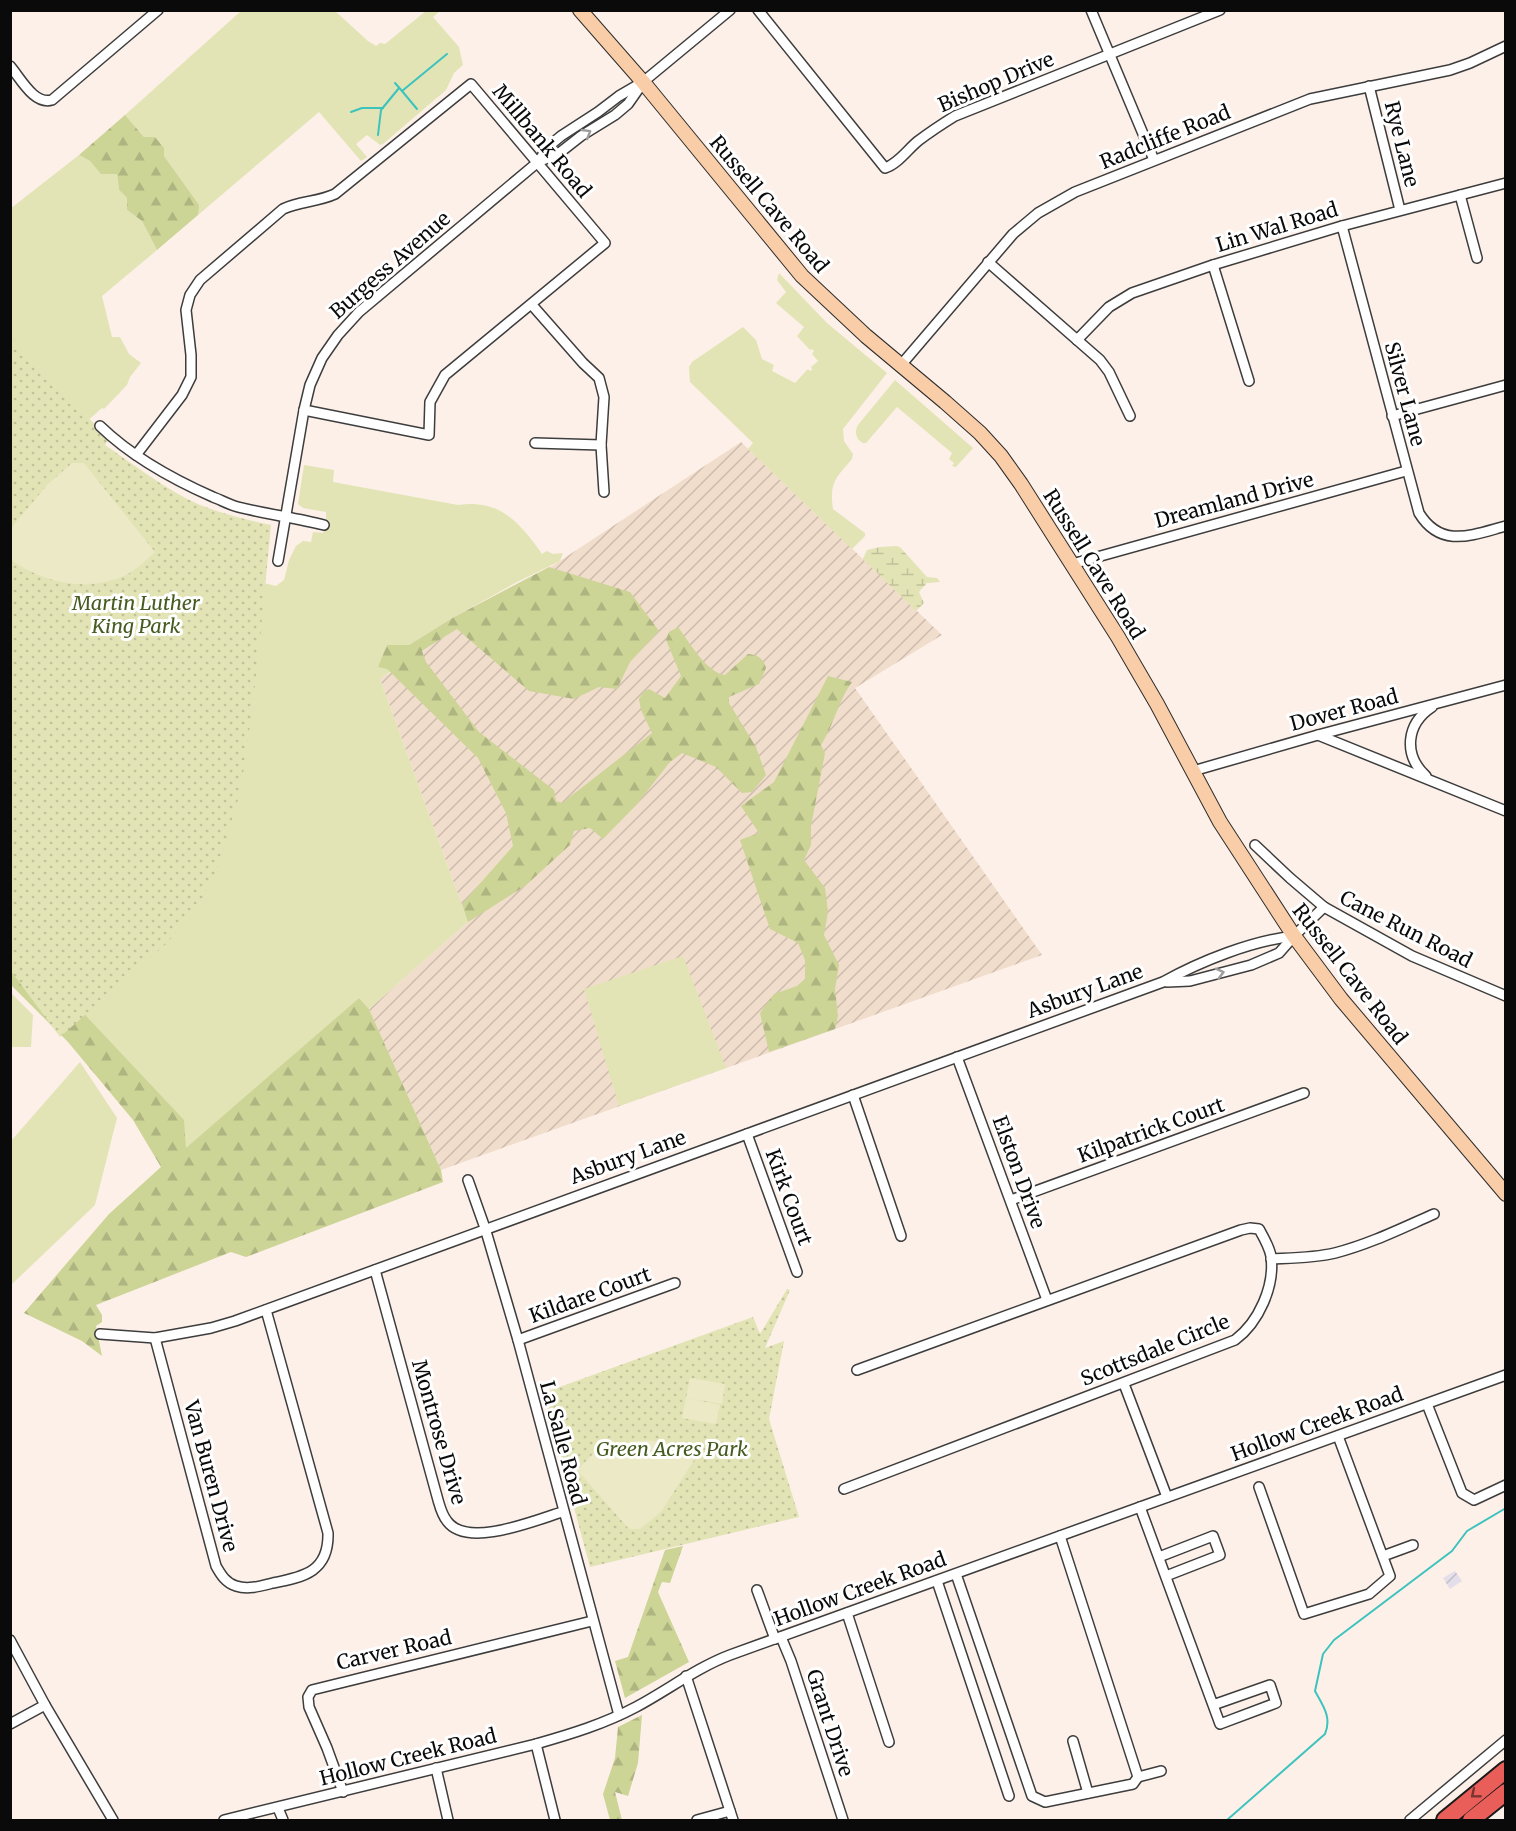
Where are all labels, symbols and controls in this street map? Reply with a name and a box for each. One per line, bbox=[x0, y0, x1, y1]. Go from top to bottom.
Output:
street label: Bishop Drive bbox=[934, 46, 1057, 117]
street label: Millbank Road bbox=[488, 79, 597, 203]
street label: Rye Lane bbox=[1380, 98, 1425, 189]
street label: Radcliffe Road bbox=[1096, 99, 1234, 174]
one-way arrow bbox=[581, 129, 592, 140]
street label: Russell Cave Road bbox=[705, 130, 834, 278]
street label: Lin Wal Road bbox=[1213, 196, 1341, 257]
street label: Burgess Avenue bbox=[324, 206, 455, 324]
street label: Silver Lane bbox=[1380, 339, 1431, 449]
street label: Dreamland Drive bbox=[1152, 466, 1316, 533]
street label: Russell Cave Road bbox=[1038, 484, 1151, 643]
park label: Martin Luther King Park bbox=[71, 590, 201, 638]
street label: Dover Road bbox=[1287, 683, 1401, 736]
street label: Cane Run Road bbox=[1336, 884, 1477, 973]
street label: Russell Cave Road bbox=[1288, 898, 1413, 1049]
street label: Asbury Lane bbox=[1023, 958, 1146, 1023]
one-way arrow bbox=[1215, 967, 1225, 980]
street label: Kilpatrick Court bbox=[1074, 1091, 1228, 1168]
street label: Elston Drive bbox=[988, 1112, 1051, 1232]
street label: Asbury Lane bbox=[566, 1124, 689, 1189]
street label: Kirk Court bbox=[761, 1145, 818, 1249]
street label: Kildare Court bbox=[526, 1261, 654, 1328]
street label: Scottsdale Circle bbox=[1077, 1308, 1233, 1391]
street label: Montrose Drive bbox=[407, 1357, 472, 1507]
street label: La Salle Road bbox=[535, 1378, 592, 1508]
street label: Hollow Creek Road bbox=[1227, 1381, 1406, 1466]
street label: Van Buren Drive bbox=[179, 1397, 244, 1554]
park label: Green Acres Park bbox=[596, 1436, 748, 1461]
street label: Hollow Creek Road bbox=[770, 1546, 949, 1631]
street label: Carver Road bbox=[334, 1624, 454, 1675]
street label: Grant Drive bbox=[801, 1666, 860, 1780]
street label: Hollow Creek Road bbox=[317, 1722, 499, 1791]
one-way arrow bbox=[1470, 1787, 1481, 1798]

